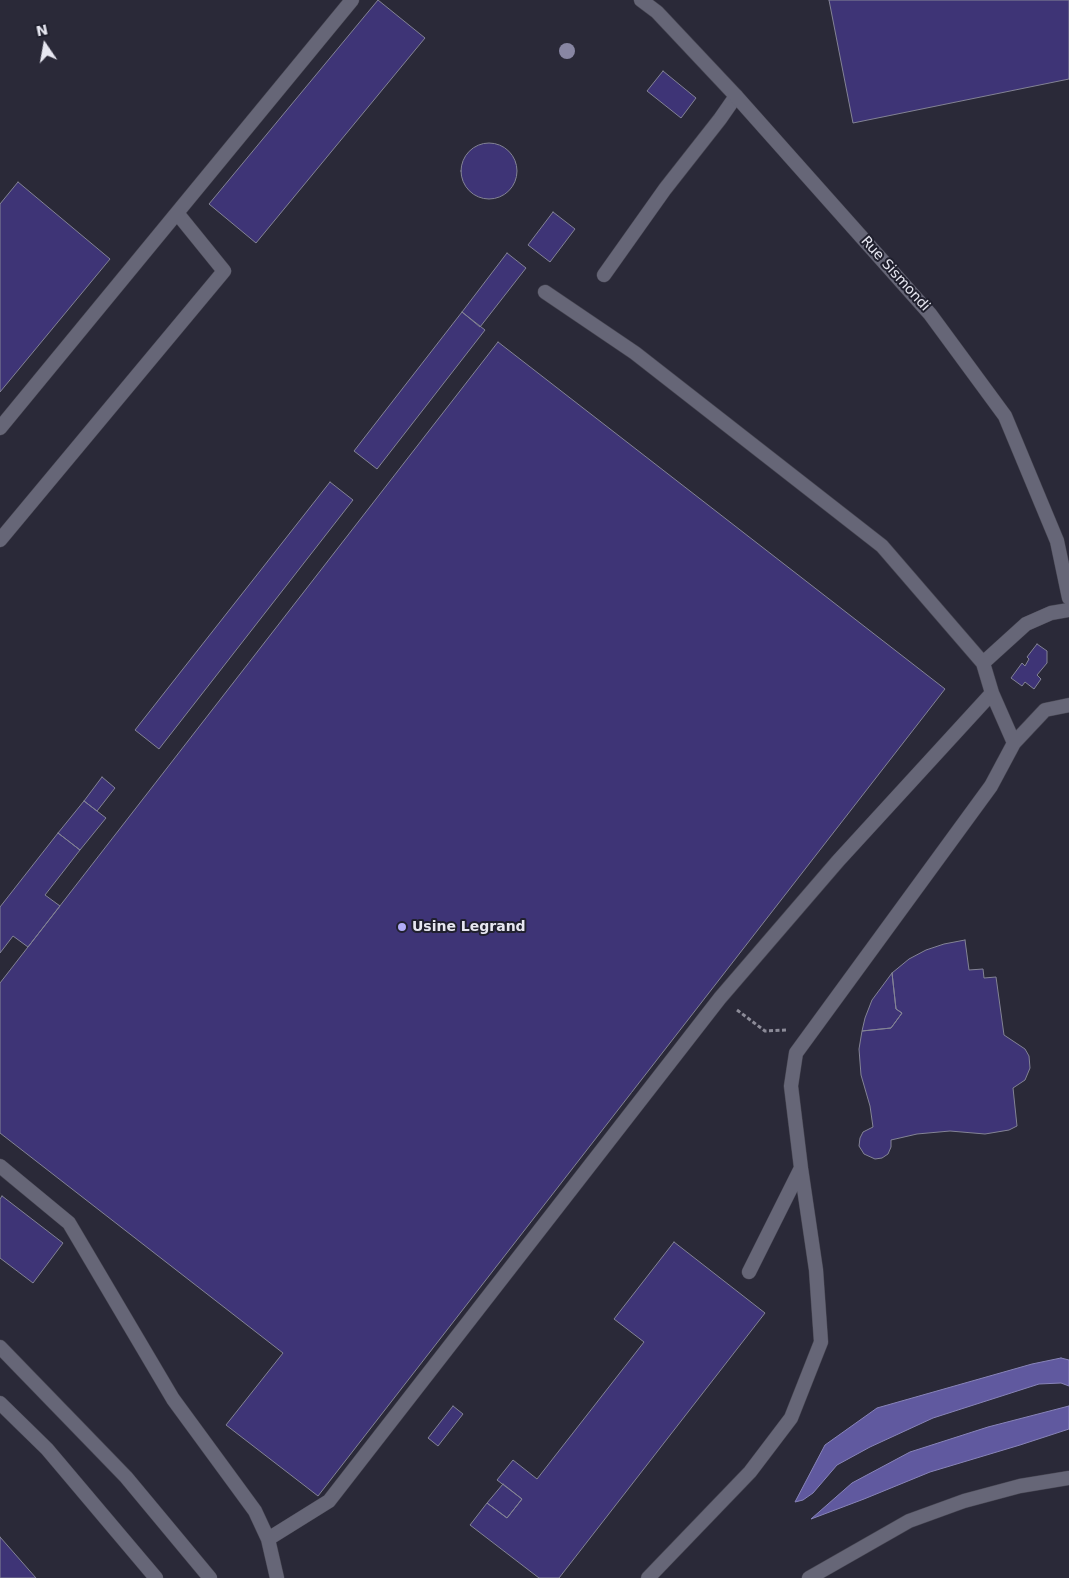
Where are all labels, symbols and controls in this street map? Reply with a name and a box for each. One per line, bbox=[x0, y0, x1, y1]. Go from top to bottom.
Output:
north arrow bbox=[20, 20, 70, 70]
text: N bbox=[34, 21, 49, 39]
street label: Rue Sismondi bbox=[857, 233, 933, 315]
place label: Usine Legrand bbox=[412, 919, 526, 935]
marker: Usine Legrand bbox=[396, 921, 408, 933]

